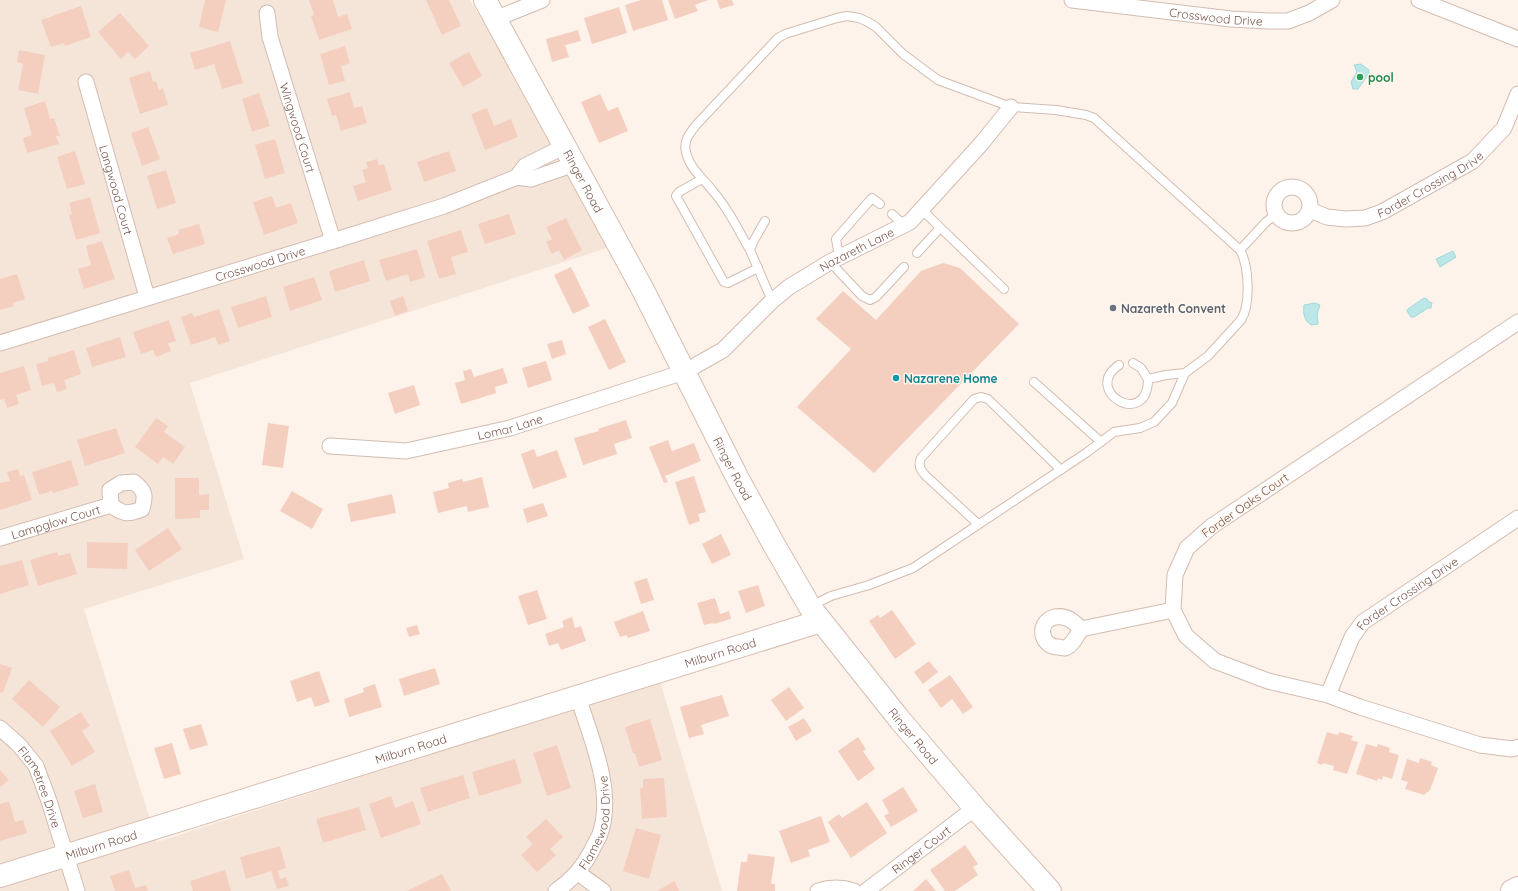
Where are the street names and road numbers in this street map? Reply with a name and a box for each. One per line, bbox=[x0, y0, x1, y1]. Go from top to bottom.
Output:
street label: Crosswood Drive bbox=[1169, 4, 1263, 28]
street label: Wingwood Court bbox=[277, 81, 319, 174]
street label: Langwood Court bbox=[97, 143, 136, 236]
street label: Ringer Road bbox=[560, 147, 607, 215]
street label: Forder Crossing Drive bbox=[1375, 148, 1486, 221]
street label: Nazareth Lane bbox=[816, 224, 896, 274]
street label: Crosswood Drive bbox=[213, 242, 307, 284]
street label: Lomar Lane bbox=[476, 410, 545, 443]
street label: Ringer Road bbox=[710, 434, 756, 503]
street label: Forder Oaks Court bbox=[1199, 469, 1291, 541]
street label: Lampglow Court bbox=[9, 501, 102, 542]
street label: Forder Crossing Drive bbox=[1353, 553, 1461, 632]
street label: Milburn Road bbox=[682, 634, 758, 670]
street label: Ringer Road bbox=[886, 705, 942, 767]
street label: Milburn Road bbox=[373, 730, 448, 767]
street label: Flametree Drive bbox=[15, 743, 64, 830]
street label: Flamewood Drive bbox=[575, 774, 612, 872]
street label: Ringer Court bbox=[888, 822, 953, 876]
street label: Milburn Road bbox=[64, 826, 139, 863]

